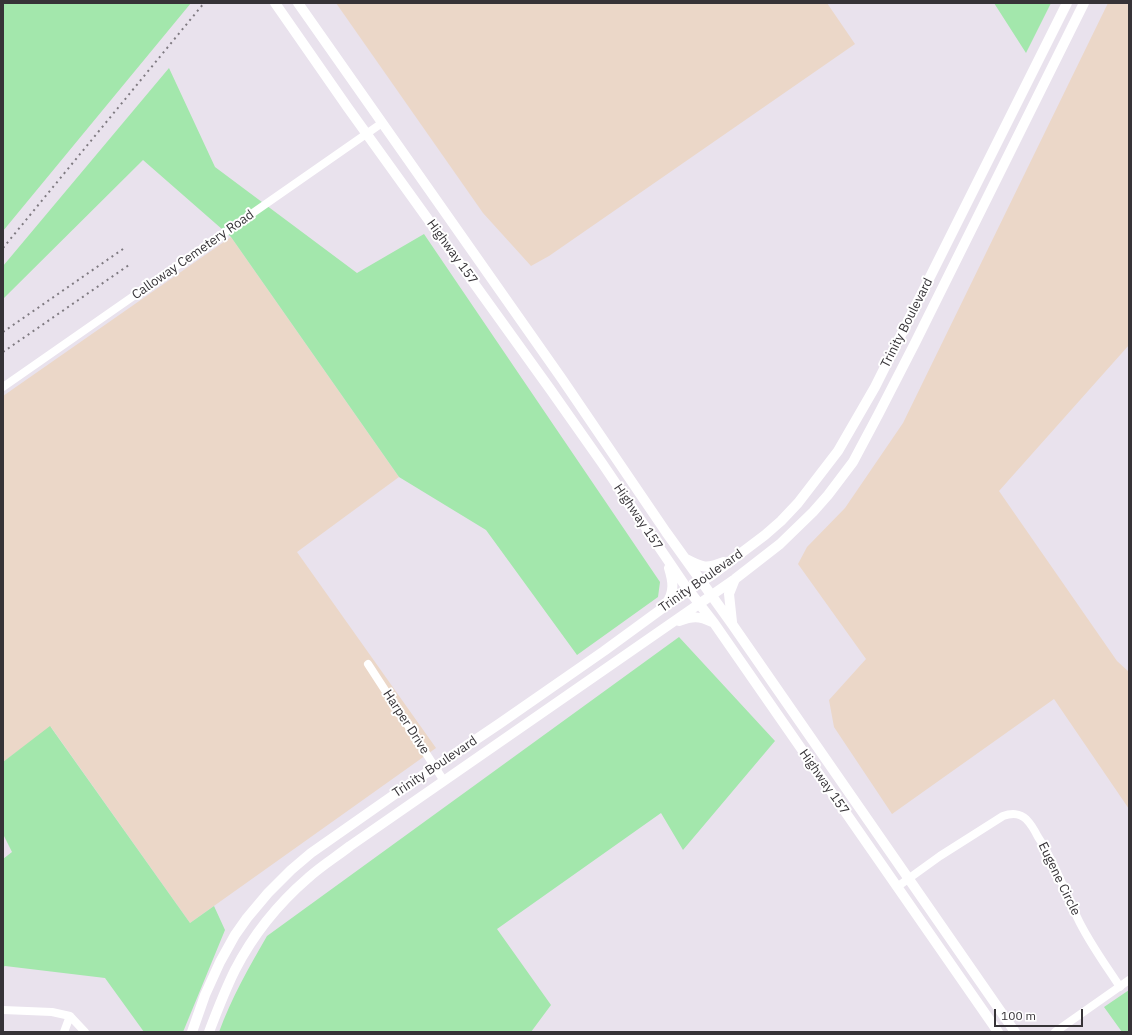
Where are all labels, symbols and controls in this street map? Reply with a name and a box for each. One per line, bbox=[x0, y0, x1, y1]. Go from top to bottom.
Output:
street label: Calloway Cemetery Road bbox=[129, 207, 257, 303]
street label: Highway 157 bbox=[423, 217, 481, 287]
street label: Trinity Boulevard bbox=[878, 275, 936, 371]
street label: Highway 157 bbox=[610, 481, 666, 553]
street label: Trinity Boulevard bbox=[656, 546, 746, 616]
street label: Harper Drive bbox=[379, 687, 433, 757]
street label: Trinity Boulevard bbox=[390, 733, 480, 801]
street label: Highway 157 bbox=[796, 746, 852, 818]
street label: Eugene Circle bbox=[1035, 840, 1083, 918]
scale bar bbox=[996, 1001, 1085, 1027]
text: 100 m bbox=[1001, 1008, 1036, 1023]

